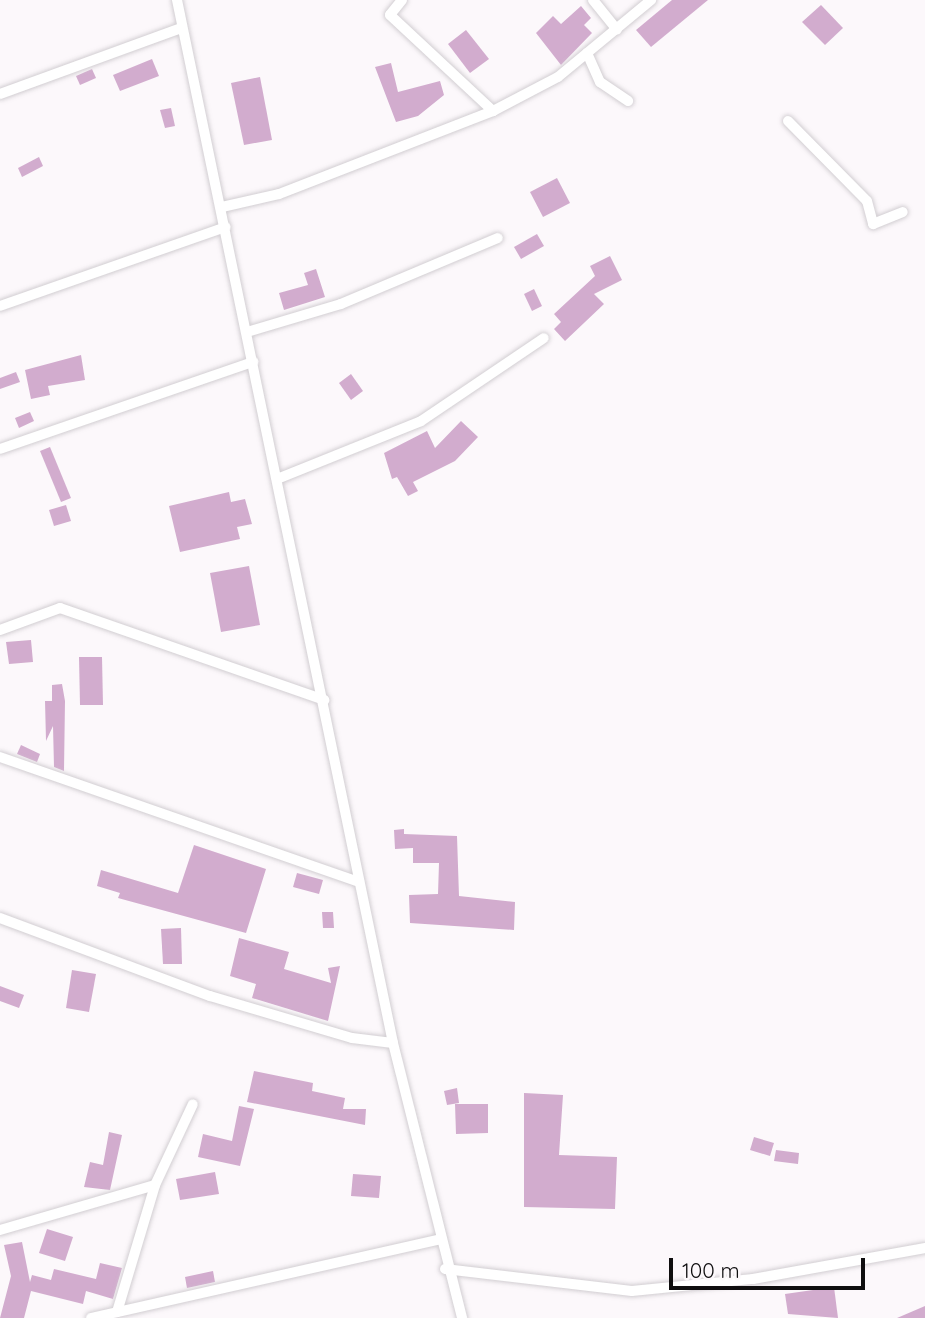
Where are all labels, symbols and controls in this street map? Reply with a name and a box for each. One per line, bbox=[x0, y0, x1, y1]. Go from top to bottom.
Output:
scale bar bbox=[673, 1244, 869, 1288]
text: 100 m bbox=[682, 1257, 740, 1283]

